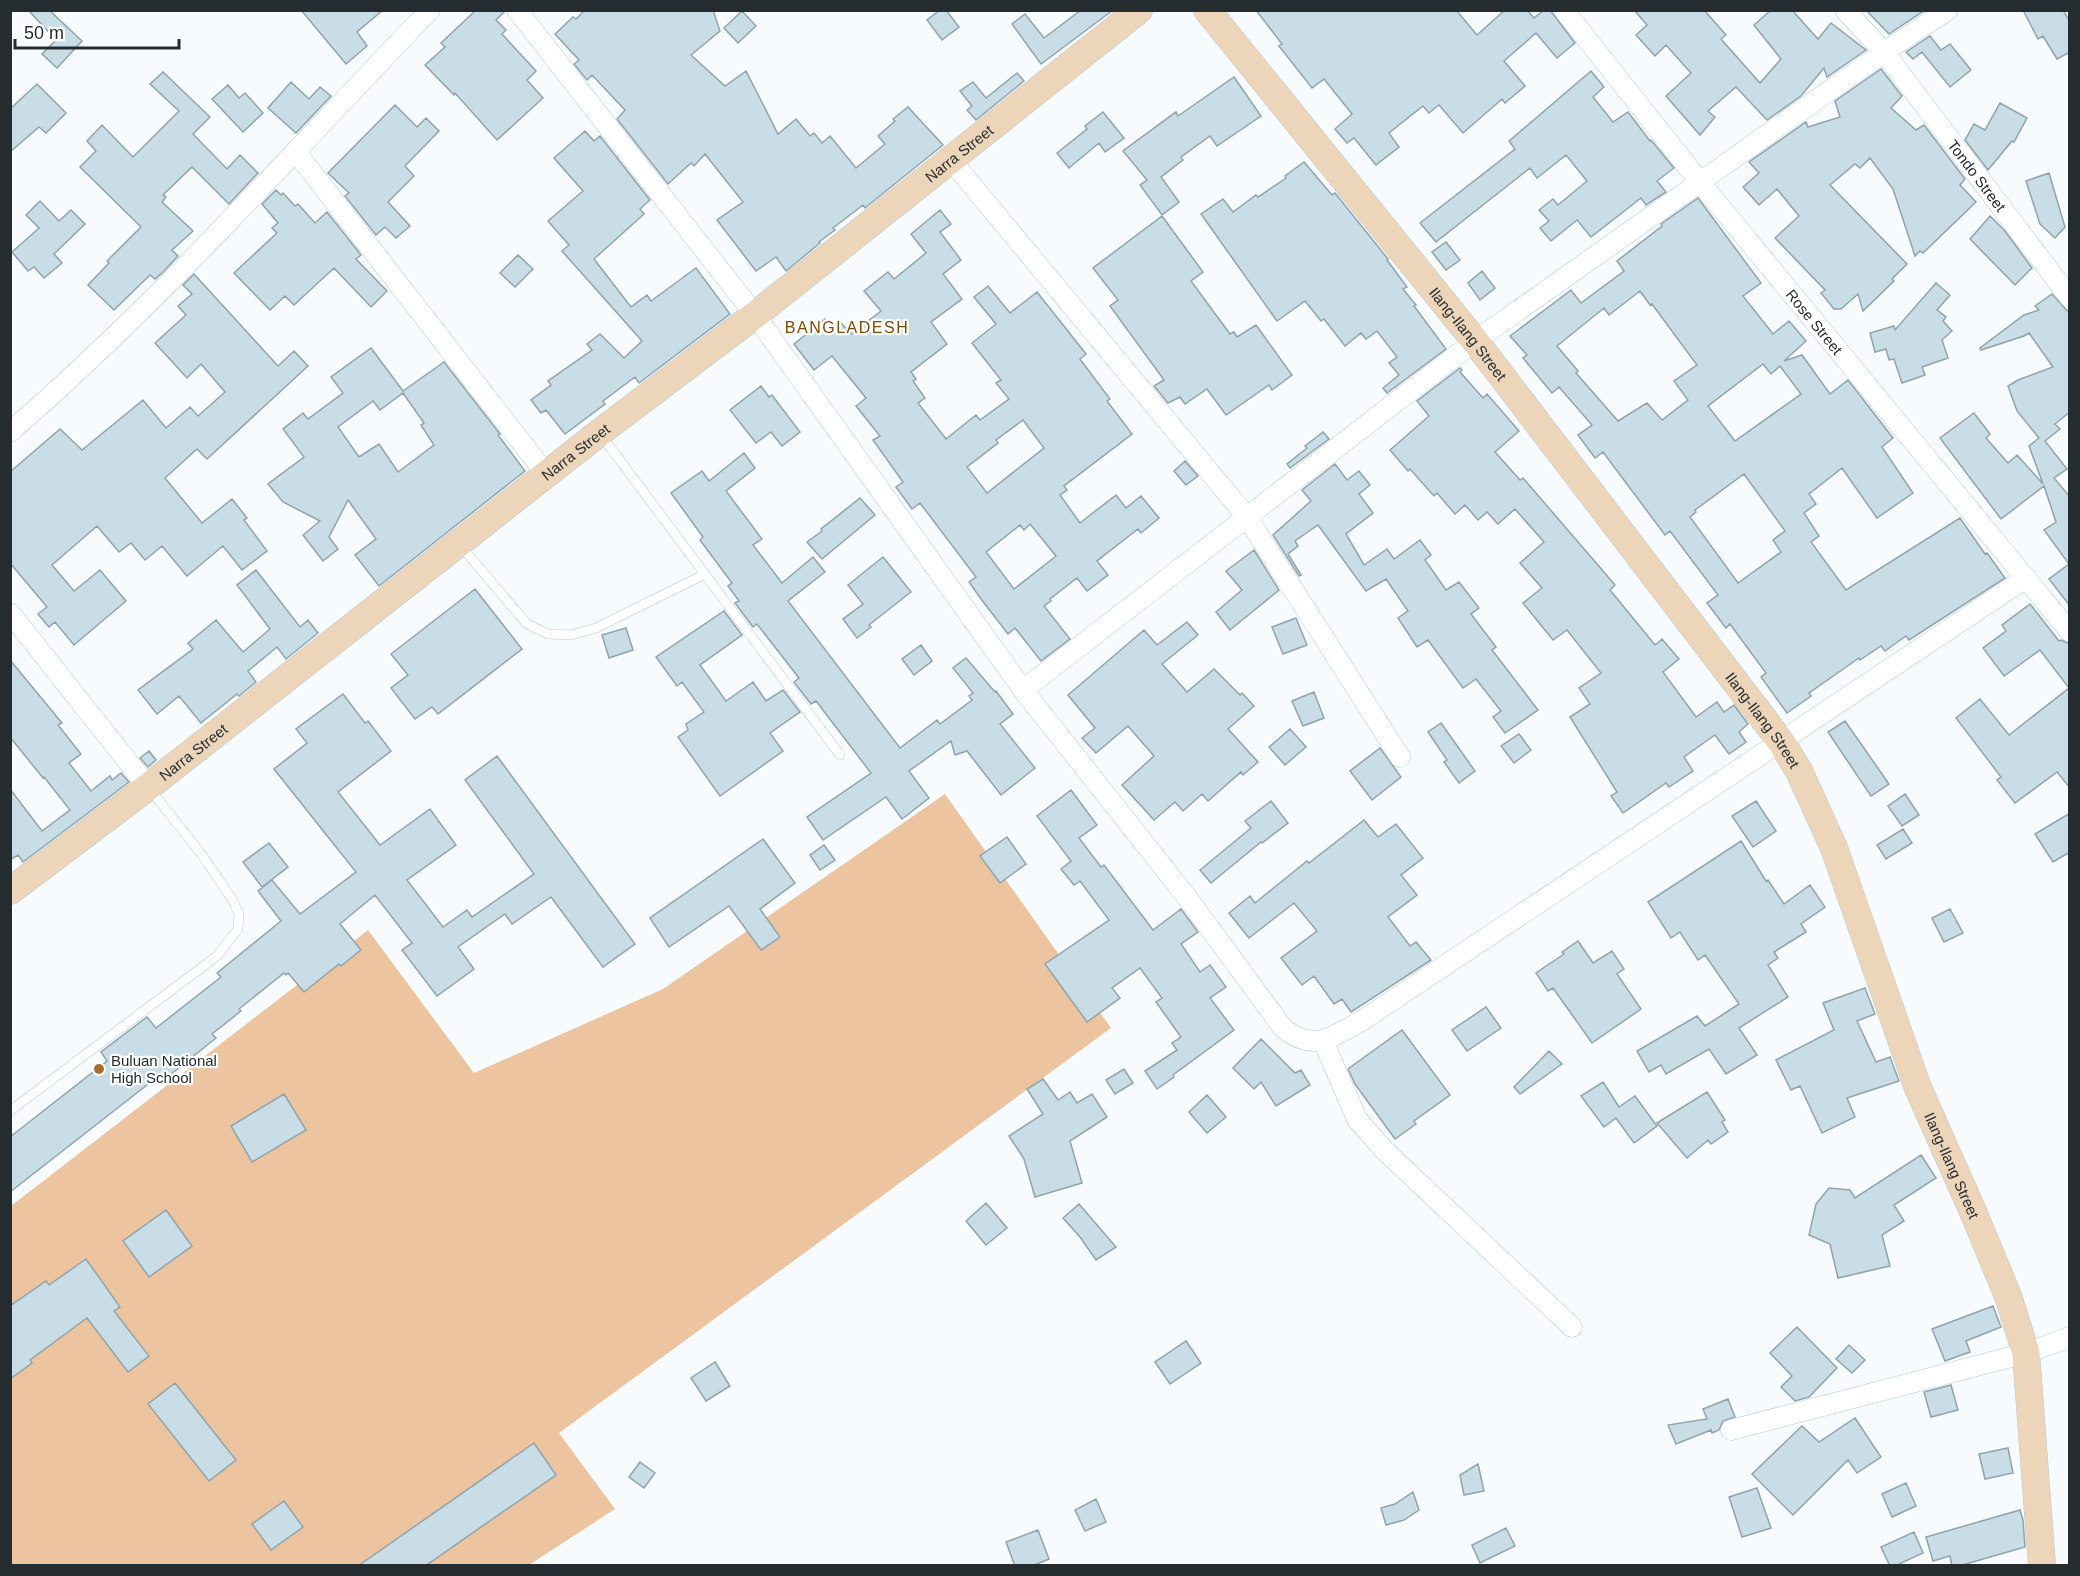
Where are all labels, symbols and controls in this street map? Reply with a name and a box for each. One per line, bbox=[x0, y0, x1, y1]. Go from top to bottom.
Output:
scale bar bbox=[15, 12, 178, 50]
text: 50 m bbox=[24, 23, 64, 43]
street label: Narra Street bbox=[922, 121, 997, 185]
street label: Tondo Street bbox=[1945, 136, 2010, 215]
street label: Ilang-Ilang Street bbox=[1426, 284, 1511, 384]
street label: Rose Street bbox=[1783, 286, 1847, 358]
district label: BANGLADESH bbox=[785, 319, 909, 336]
street label: Narra Street bbox=[538, 419, 613, 484]
street label: Ilang-Ilang Street bbox=[1723, 669, 1804, 772]
street label: Narra Street bbox=[156, 719, 231, 784]
place label: Buluan National High School bbox=[111, 1052, 217, 1086]
marker: Buluan National High School bbox=[92, 1062, 106, 1076]
street label: Ilang-Ilang Street bbox=[1921, 1110, 1984, 1222]

